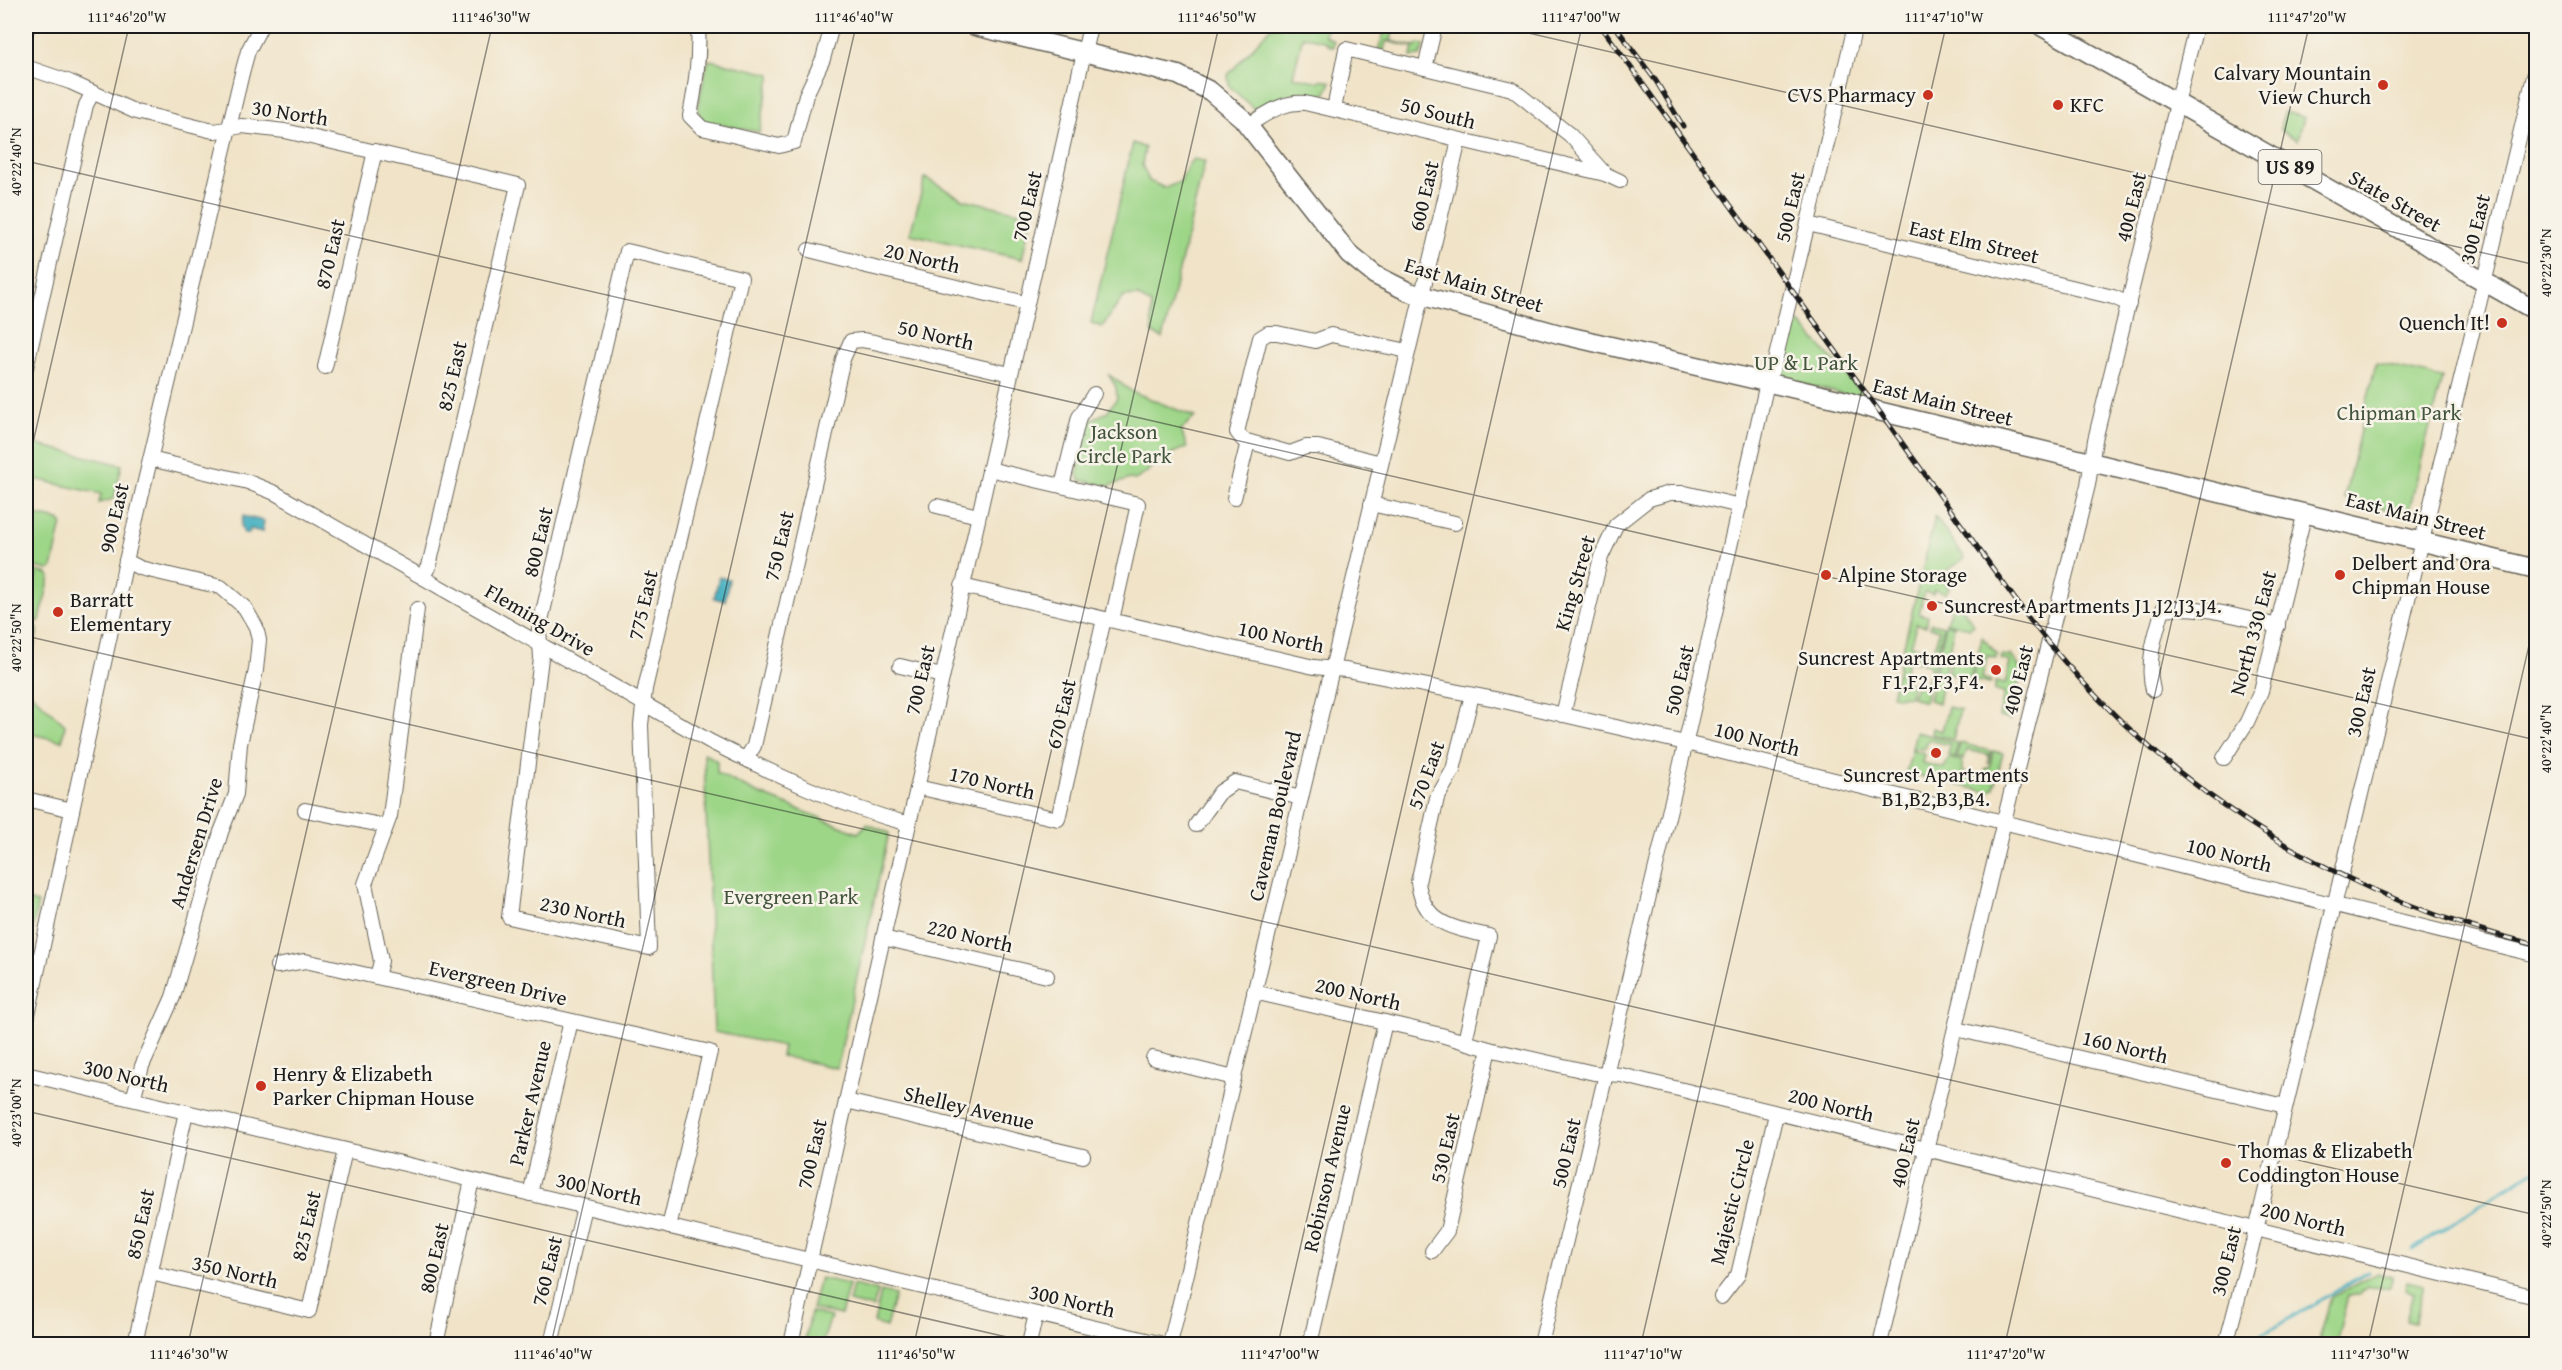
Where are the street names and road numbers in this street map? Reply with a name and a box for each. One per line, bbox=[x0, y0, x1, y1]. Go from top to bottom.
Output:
street label: 50 South bbox=[1397, 88, 1479, 137]
street label: 30 North bbox=[250, 91, 331, 134]
road number: US 89 bbox=[2258, 150, 2322, 184]
street label: 600 East bbox=[1400, 157, 1447, 234]
street label: State Street bbox=[2343, 161, 2448, 240]
street label: 700 East bbox=[1003, 167, 1050, 244]
street label: 500 East bbox=[1766, 168, 1813, 245]
street label: 400 East bbox=[2107, 168, 2154, 245]
street label: 300 East bbox=[2451, 190, 2498, 267]
street label: East Elm Street bbox=[1906, 212, 2043, 272]
street label: 870 East bbox=[306, 215, 353, 292]
street label: 20 North bbox=[881, 234, 963, 281]
street label: East Main Street bbox=[1401, 249, 1548, 320]
street label: 50 North bbox=[895, 311, 977, 358]
street label: 825 East bbox=[428, 337, 475, 414]
street label: East Main Street bbox=[1870, 369, 2017, 434]
street label: 900 East bbox=[90, 479, 137, 556]
street label: East Main Street bbox=[2343, 483, 2490, 548]
street label: 800 East bbox=[514, 503, 561, 580]
street label: 750 East bbox=[755, 507, 802, 584]
street label: King Street bbox=[1546, 531, 1603, 634]
street label: 775 East bbox=[619, 566, 666, 643]
street label: North 330 East bbox=[2221, 566, 2284, 699]
street label: Fleming Drive bbox=[479, 575, 601, 664]
street label: 100 North bbox=[1235, 612, 1327, 661]
street label: 700 East bbox=[896, 641, 943, 718]
street label: 500 East bbox=[1655, 641, 1702, 718]
street label: 400 East bbox=[1994, 641, 2041, 718]
street label: 300 East bbox=[2337, 663, 2384, 740]
street label: 670 East bbox=[1037, 675, 1084, 752]
street label: 100 North bbox=[1711, 713, 1803, 764]
street label: Caveman Boulevard bbox=[1240, 727, 1309, 904]
street label: 570 East bbox=[1399, 736, 1452, 814]
street label: 170 North bbox=[946, 758, 1038, 807]
street label: Andersen Drive bbox=[161, 773, 230, 912]
street label: 100 North bbox=[2183, 829, 2275, 880]
street label: 230 North bbox=[537, 887, 629, 936]
street label: 220 North bbox=[924, 911, 1016, 960]
street label: Evergreen Drive bbox=[426, 952, 570, 1014]
street label: 200 North bbox=[1312, 969, 1404, 1018]
street label: 160 North bbox=[2079, 1022, 2171, 1071]
street label: Parker Avenue bbox=[500, 1037, 559, 1169]
street label: 300 North bbox=[80, 1051, 172, 1100]
street label: Shelley Avenue bbox=[901, 1077, 1038, 1138]
street label: 200 North bbox=[1785, 1079, 1877, 1130]
street label: Robinson Avenue bbox=[1294, 1101, 1359, 1255]
street label: 530 East bbox=[1421, 1109, 1468, 1186]
street label: 500 East bbox=[1542, 1114, 1589, 1191]
street label: 400 East bbox=[1881, 1114, 1928, 1191]
street label: 700 East bbox=[788, 1115, 835, 1192]
street label: Majestic Circle bbox=[1701, 1136, 1762, 1268]
street label: 300 North bbox=[553, 1164, 645, 1213]
street label: 850 East bbox=[117, 1185, 162, 1262]
street label: 825 East bbox=[282, 1187, 329, 1264]
street label: 200 North bbox=[2257, 1193, 2349, 1244]
street label: 800 East bbox=[410, 1219, 457, 1296]
street label: 300 East bbox=[2202, 1222, 2249, 1299]
street label: 760 East bbox=[523, 1232, 570, 1309]
street label: 350 North bbox=[189, 1247, 281, 1296]
street label: 300 North bbox=[1026, 1276, 1118, 1325]

